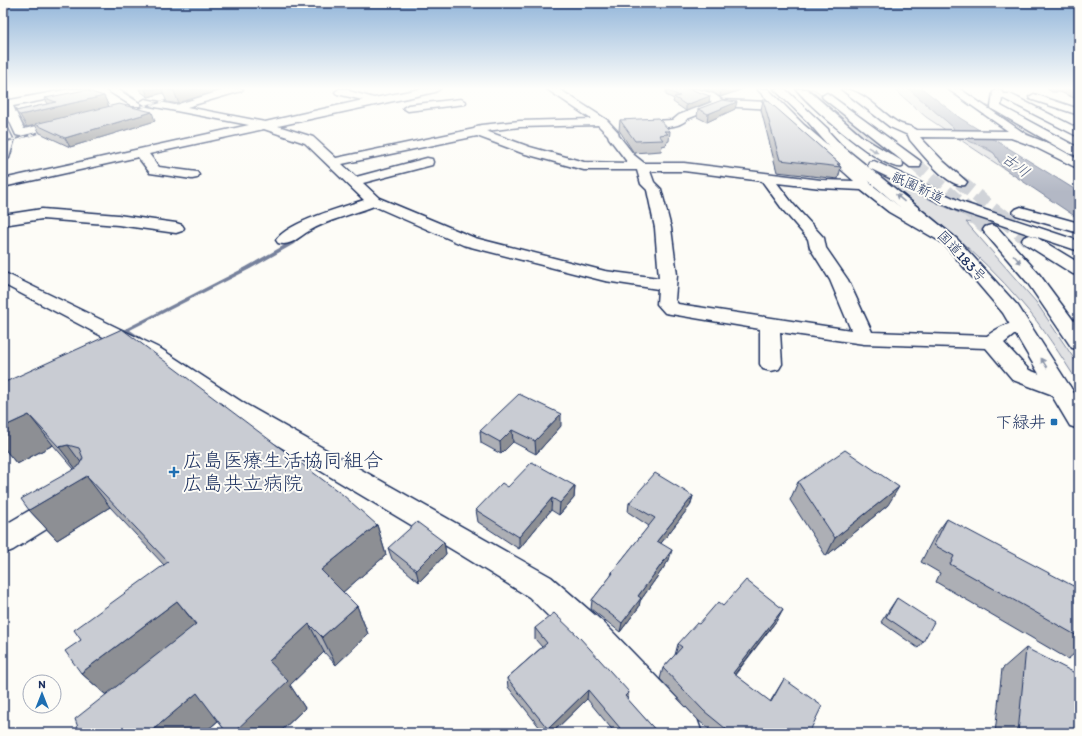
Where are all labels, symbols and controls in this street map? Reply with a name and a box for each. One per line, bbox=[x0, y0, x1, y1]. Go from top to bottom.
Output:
one-way arrow bbox=[867, 147, 879, 154]
water label: 古川 bbox=[999, 149, 1033, 181]
street label: 祇園新道 bbox=[889, 168, 947, 207]
one-way arrow bbox=[895, 194, 905, 203]
street label: 国道183号 bbox=[934, 227, 990, 285]
one-way arrow bbox=[1012, 254, 1021, 264]
one-way arrow bbox=[1040, 357, 1048, 368]
place label: 下緑井 bbox=[995, 412, 1046, 432]
marker: 下緑井 bbox=[1049, 417, 1059, 427]
place label: 広島医療生活協同組合 広島共立病院 bbox=[183, 448, 383, 495]
marker: 広島医療生活協同組合 広島共立病院 bbox=[168, 466, 180, 478]
north arrow bbox=[22, 674, 62, 714]
text: N bbox=[38, 678, 46, 691]

